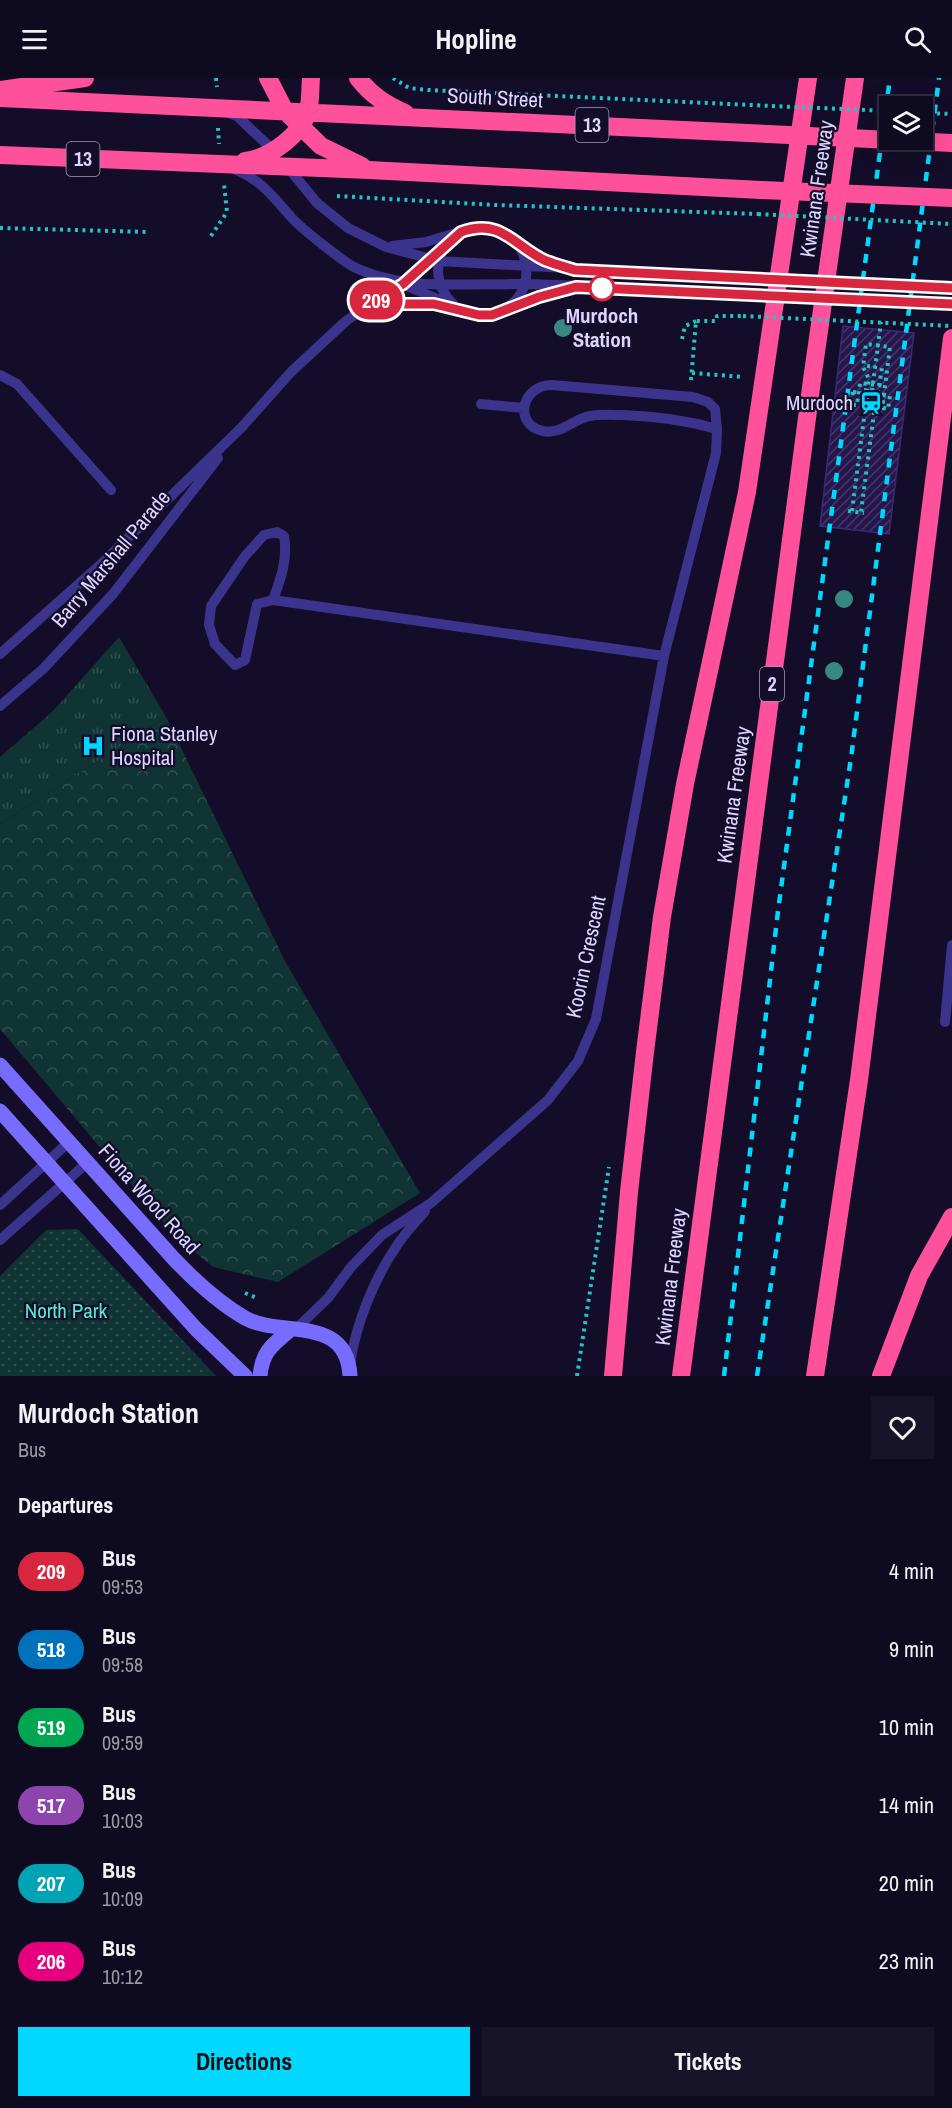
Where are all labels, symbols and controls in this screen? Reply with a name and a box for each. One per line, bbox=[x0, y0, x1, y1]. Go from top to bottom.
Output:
text: Hopline bbox=[435, 21, 517, 57]
icon: menu bbox=[18, 23, 51, 56]
icon: search bbox=[901, 23, 934, 56]
street label: South Street bbox=[446, 81, 544, 114]
map controls bbox=[879, 96, 933, 150]
button: layers bbox=[879, 96, 933, 150]
road number: 13 bbox=[576, 108, 608, 142]
street label: Kwinana Freeway bbox=[793, 118, 841, 259]
road number: 13 bbox=[66, 142, 100, 176]
marker: Murdoch Station bbox=[589, 275, 615, 301]
line badge: 209 bbox=[342, 280, 410, 320]
text: 209 bbox=[362, 286, 390, 315]
place label: Murdoch Station bbox=[566, 301, 638, 354]
place label: Murdoch bbox=[786, 388, 853, 417]
station icon: Murdoch bbox=[858, 390, 884, 416]
street label: Barry Marshall Parade bbox=[44, 484, 177, 634]
road number: 2 bbox=[760, 667, 784, 701]
place label: Fiona Stanley Hospital bbox=[111, 719, 218, 772]
street label: Kwinana Freeway bbox=[710, 724, 758, 865]
hospital icon: Fiona Stanley Hospital bbox=[80, 733, 106, 759]
street label: Koorin Crescent bbox=[558, 893, 613, 1021]
street label: Fiona Wood Road bbox=[92, 1137, 207, 1260]
street label: Kwinana Freeway bbox=[648, 1206, 693, 1347]
park label: North Park bbox=[25, 1296, 108, 1325]
text: Murdoch Station bbox=[18, 1394, 199, 1432]
button: heart bbox=[871, 1396, 934, 1459]
text: Bus bbox=[18, 1436, 46, 1463]
text: Departures bbox=[18, 1490, 113, 1520]
text: Bus bbox=[102, 1543, 136, 1573]
text: 4 min bbox=[889, 1556, 934, 1586]
text: 209 bbox=[37, 1557, 65, 1586]
text: 09:53 bbox=[102, 1573, 143, 1600]
text: Bus bbox=[102, 1621, 136, 1651]
text: 9 min bbox=[889, 1634, 934, 1664]
text: 518 bbox=[37, 1635, 65, 1664]
text: 09:58 bbox=[102, 1651, 143, 1678]
text: Bus bbox=[102, 1699, 136, 1729]
text: 10 min bbox=[879, 1712, 934, 1742]
text: 519 bbox=[37, 1713, 65, 1742]
text: 09:59 bbox=[102, 1729, 143, 1756]
text: Bus bbox=[102, 1777, 136, 1807]
text: 14 min bbox=[879, 1790, 934, 1820]
text: 517 bbox=[37, 1791, 65, 1820]
text: 10:03 bbox=[102, 1807, 143, 1834]
text: Bus bbox=[102, 1855, 136, 1885]
text: 20 min bbox=[879, 1868, 934, 1898]
text: 207 bbox=[37, 1869, 65, 1898]
text: 10:09 bbox=[102, 1885, 143, 1912]
text: Bus bbox=[102, 1933, 136, 1963]
text: 23 min bbox=[879, 1946, 934, 1976]
text: 206 bbox=[37, 1947, 65, 1976]
text: 10:12 bbox=[102, 1963, 143, 1990]
button: Directions bbox=[18, 2027, 470, 2096]
button: Tickets bbox=[482, 2027, 934, 2096]

